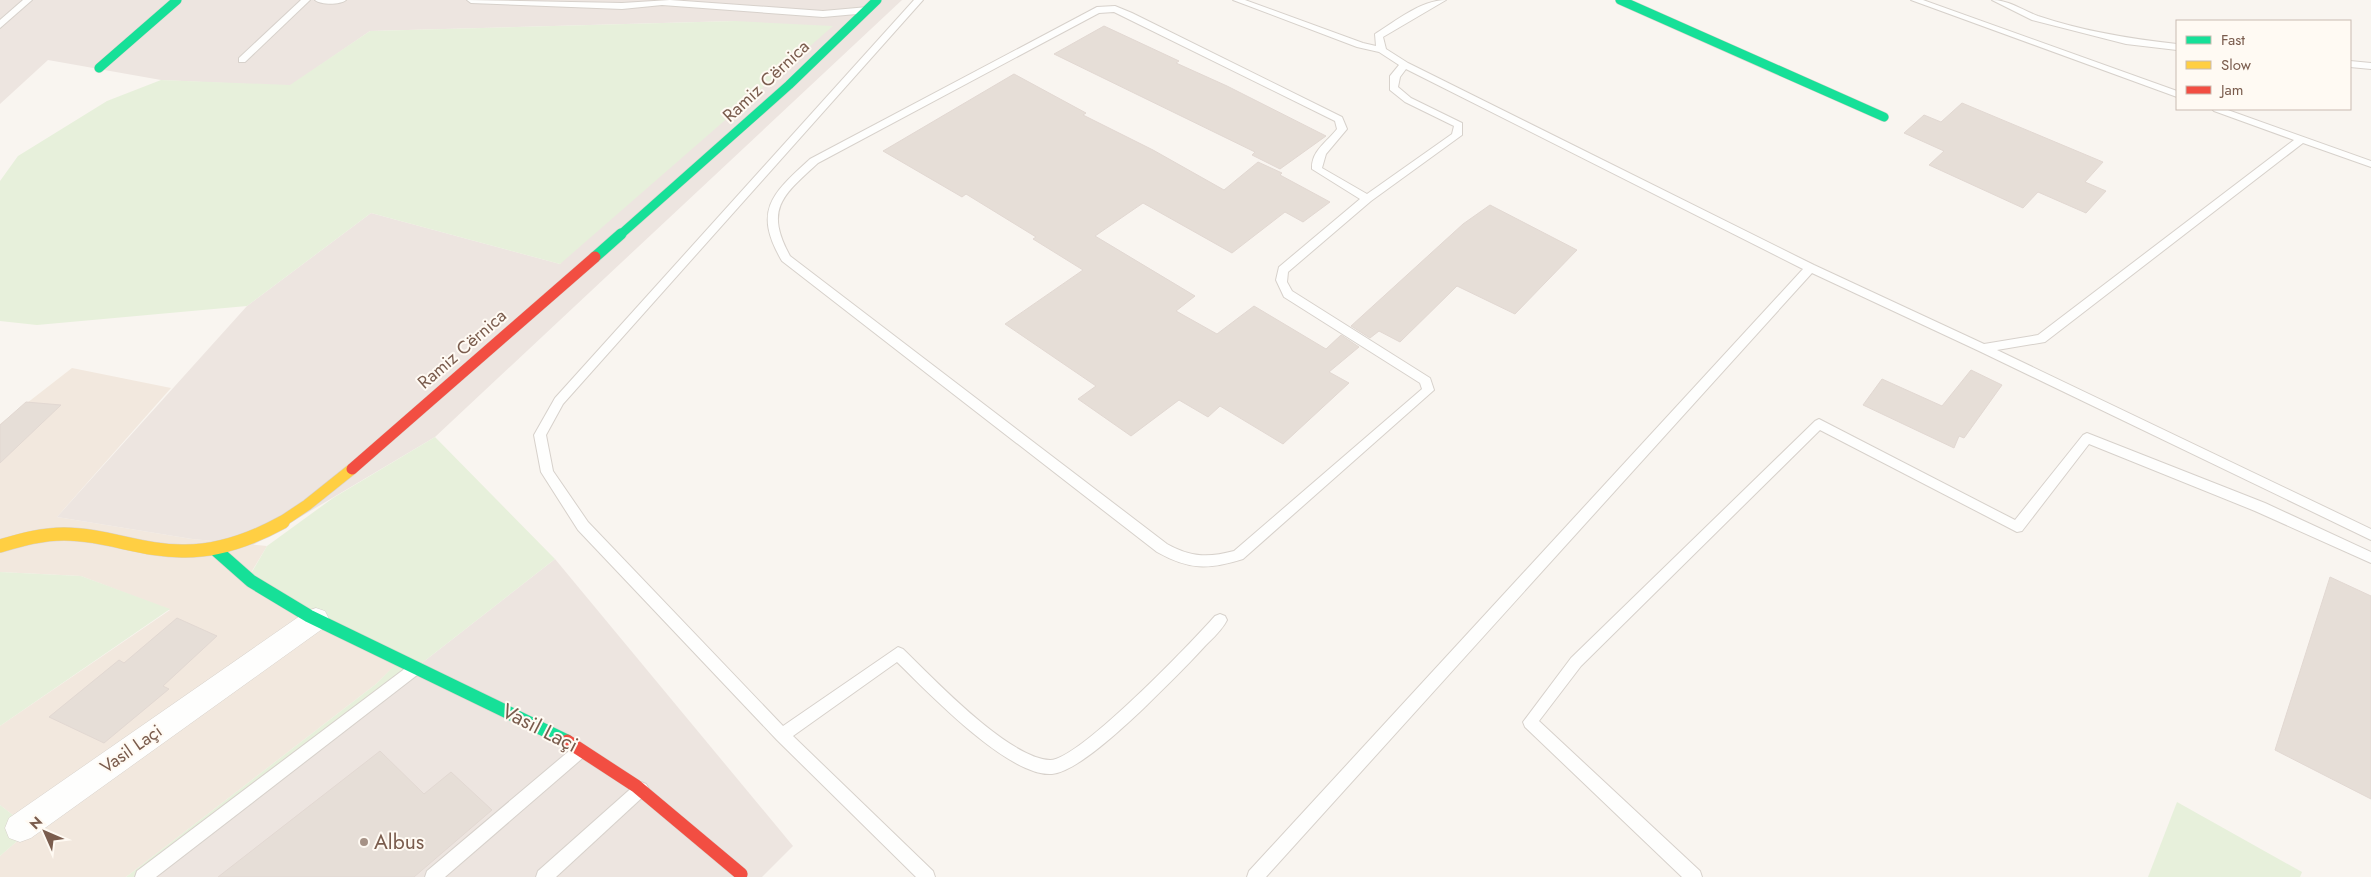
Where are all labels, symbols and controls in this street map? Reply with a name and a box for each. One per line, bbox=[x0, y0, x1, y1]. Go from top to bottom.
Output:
legend bbox=[2176, 20, 2351, 110]
text: Fast bbox=[2221, 29, 2245, 51]
street label: Ramiz Cërnica bbox=[717, 34, 815, 128]
text: Slow bbox=[2221, 54, 2252, 76]
text: Jam bbox=[2219, 79, 2244, 101]
street label: Ramiz Cërnica bbox=[412, 303, 512, 395]
street label: Vasil Laçi bbox=[497, 696, 583, 760]
street label: Vasil Laçi bbox=[95, 718, 167, 780]
north arrow bbox=[20, 807, 70, 857]
text: N bbox=[25, 812, 47, 834]
place label: Albus bbox=[374, 827, 424, 857]
marker: Albus bbox=[358, 836, 370, 848]

